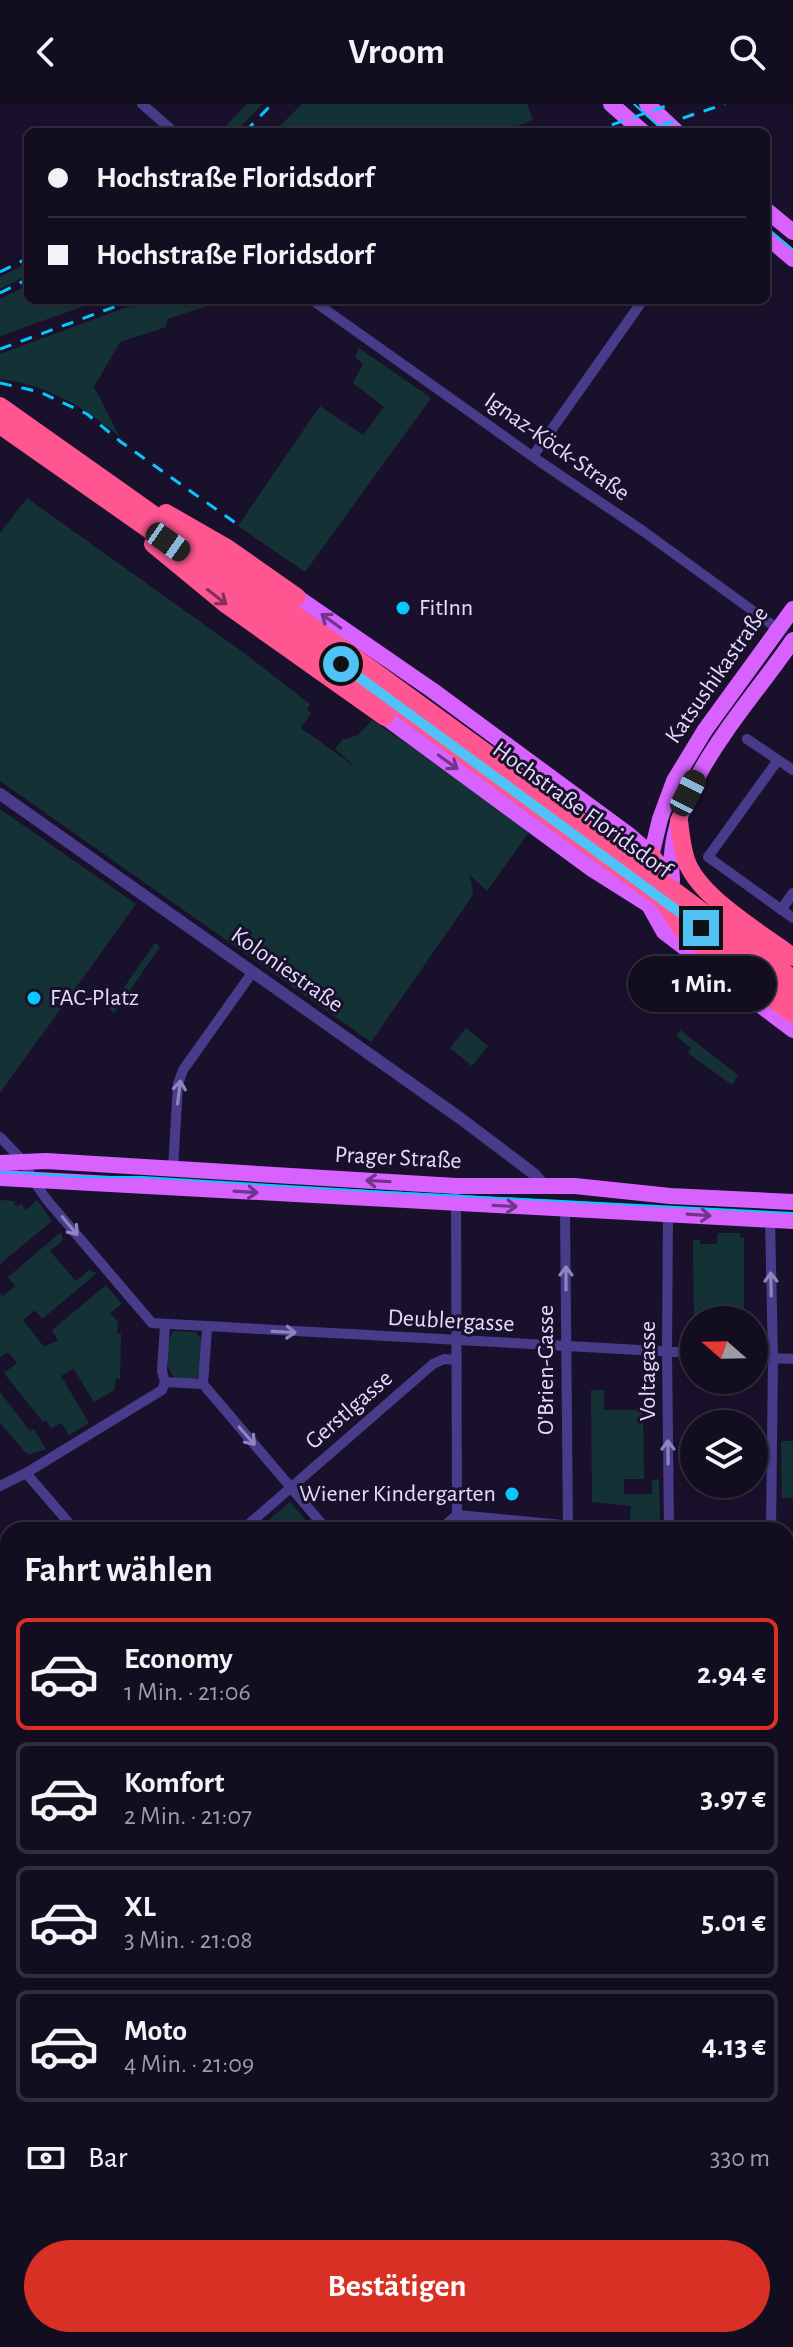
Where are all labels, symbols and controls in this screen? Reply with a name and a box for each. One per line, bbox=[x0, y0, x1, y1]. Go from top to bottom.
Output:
icon: back bbox=[24, 30, 68, 74]
icon: search bbox=[725, 30, 769, 74]
text: Vroom bbox=[348, 34, 445, 70]
text: Hochstraße Floridsdorf bbox=[96, 163, 374, 193]
text: Hochstraße Floridsdorf bbox=[96, 240, 374, 270]
street label: Ignaz-Köck-Straße bbox=[480, 388, 634, 506]
car bbox=[141, 518, 195, 566]
one-way arrow bbox=[206, 588, 227, 605]
place label: FitInn bbox=[419, 596, 473, 620]
marker: FitInn bbox=[394, 599, 412, 617]
street label: Katsushikastraße bbox=[661, 602, 773, 748]
one-way arrow bbox=[320, 612, 342, 629]
route start bbox=[323, 646, 359, 682]
street label: Hochstraße Floridsdorf bbox=[488, 737, 677, 884]
one-way arrow bbox=[437, 754, 458, 771]
car bbox=[666, 766, 710, 820]
route end bbox=[683, 910, 719, 946]
street label: Koloniestraße bbox=[227, 923, 347, 1017]
callout: 1 Min. bbox=[627, 956, 775, 1012]
text: 1 Min. bbox=[672, 971, 732, 997]
place label: FAC-Platz bbox=[50, 986, 139, 1010]
marker: FAC-Platz bbox=[25, 989, 43, 1007]
one-way arrow bbox=[171, 1079, 186, 1105]
street label: Prager Straße bbox=[334, 1143, 462, 1173]
one-way arrow bbox=[365, 1174, 392, 1189]
one-way arrow bbox=[232, 1185, 259, 1200]
one-way arrow bbox=[491, 1199, 518, 1214]
one-way arrow bbox=[685, 1208, 712, 1223]
one-way arrow bbox=[61, 1216, 79, 1236]
one-way arrow bbox=[558, 1265, 574, 1292]
one-way arrow bbox=[764, 1271, 779, 1298]
street label: O'Brien-Gasse bbox=[534, 1305, 558, 1435]
street label: Deublergasse bbox=[387, 1306, 515, 1336]
north arrow bbox=[680, 1306, 768, 1394]
map controls bbox=[680, 1306, 768, 1498]
street label: Voltagasse bbox=[636, 1321, 660, 1421]
one-way arrow bbox=[270, 1325, 297, 1340]
street label: Gerstlgasse bbox=[301, 1366, 397, 1454]
button: layers bbox=[680, 1410, 768, 1498]
one-way arrow bbox=[238, 1425, 256, 1445]
one-way arrow bbox=[660, 1439, 676, 1466]
place label: Wiener Kindergarten bbox=[299, 1482, 496, 1506]
marker: Wiener Kindergarten bbox=[503, 1485, 521, 1503]
text: Fahrt wählen bbox=[24, 1552, 213, 1588]
icon: car bbox=[28, 1638, 100, 1710]
text: Economy bbox=[124, 1644, 233, 1674]
text: 2.94 € bbox=[697, 1659, 766, 1689]
text: 1 Min. · 21:06 bbox=[124, 1679, 251, 1705]
icon: car bbox=[28, 1762, 100, 1834]
text: Komfort bbox=[124, 1768, 224, 1798]
text: 3.97 € bbox=[700, 1783, 766, 1813]
text: 2 Min. · 21:07 bbox=[124, 1803, 252, 1829]
icon: car bbox=[28, 1886, 100, 1958]
text: XL bbox=[124, 1892, 156, 1922]
text: 5.01 € bbox=[701, 1907, 766, 1937]
text: 3 Min. · 21:08 bbox=[124, 1927, 253, 1953]
icon: car bbox=[28, 2010, 100, 2082]
text: Moto bbox=[124, 2016, 187, 2046]
text: 4.13 € bbox=[702, 2031, 766, 2061]
text: 4 Min. · 21:09 bbox=[124, 2051, 254, 2077]
icon: cash bbox=[24, 2136, 68, 2180]
text: Bar bbox=[88, 2143, 127, 2173]
text: 330 m bbox=[710, 2145, 770, 2171]
button: Bestätigen bbox=[24, 2240, 770, 2332]

